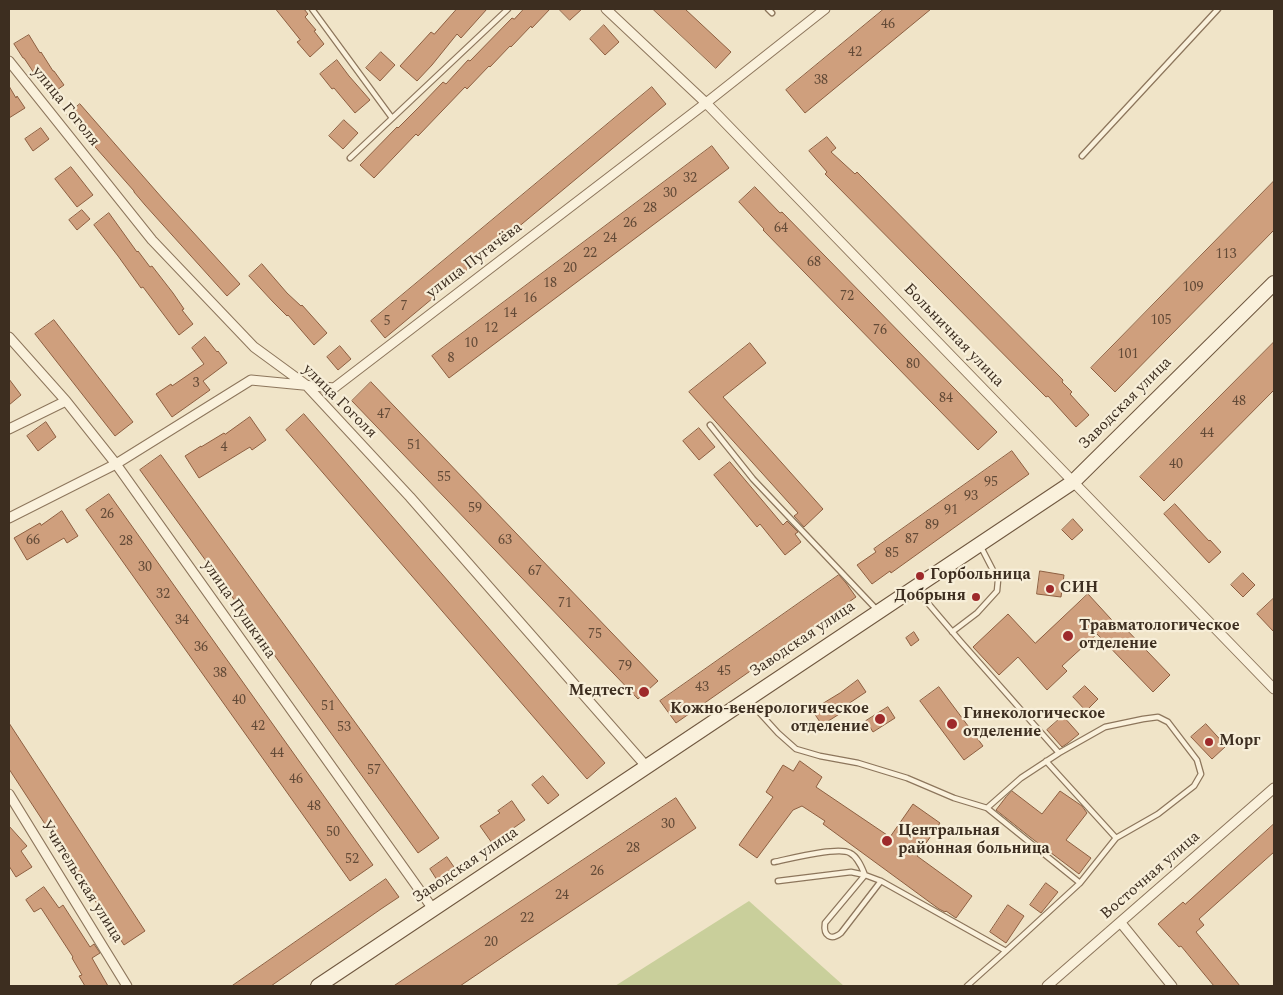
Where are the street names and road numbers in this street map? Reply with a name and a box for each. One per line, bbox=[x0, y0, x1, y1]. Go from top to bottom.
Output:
street label: улица Гоголя bbox=[27, 63, 103, 151]
street label: улица Пугачёва bbox=[423, 219, 527, 303]
street label: Больничная улица bbox=[899, 280, 1007, 392]
street label: Заводская улица bbox=[1076, 354, 1176, 454]
street label: улица Гоголя bbox=[298, 361, 380, 443]
street label: улица Пушкина bbox=[197, 557, 279, 663]
street label: Заводская улица bbox=[747, 598, 859, 682]
street label: Учительская улица bbox=[36, 817, 126, 947]
street label: Заводская улица bbox=[410, 824, 522, 908]
street label: Восточная улица bbox=[1097, 828, 1205, 924]

